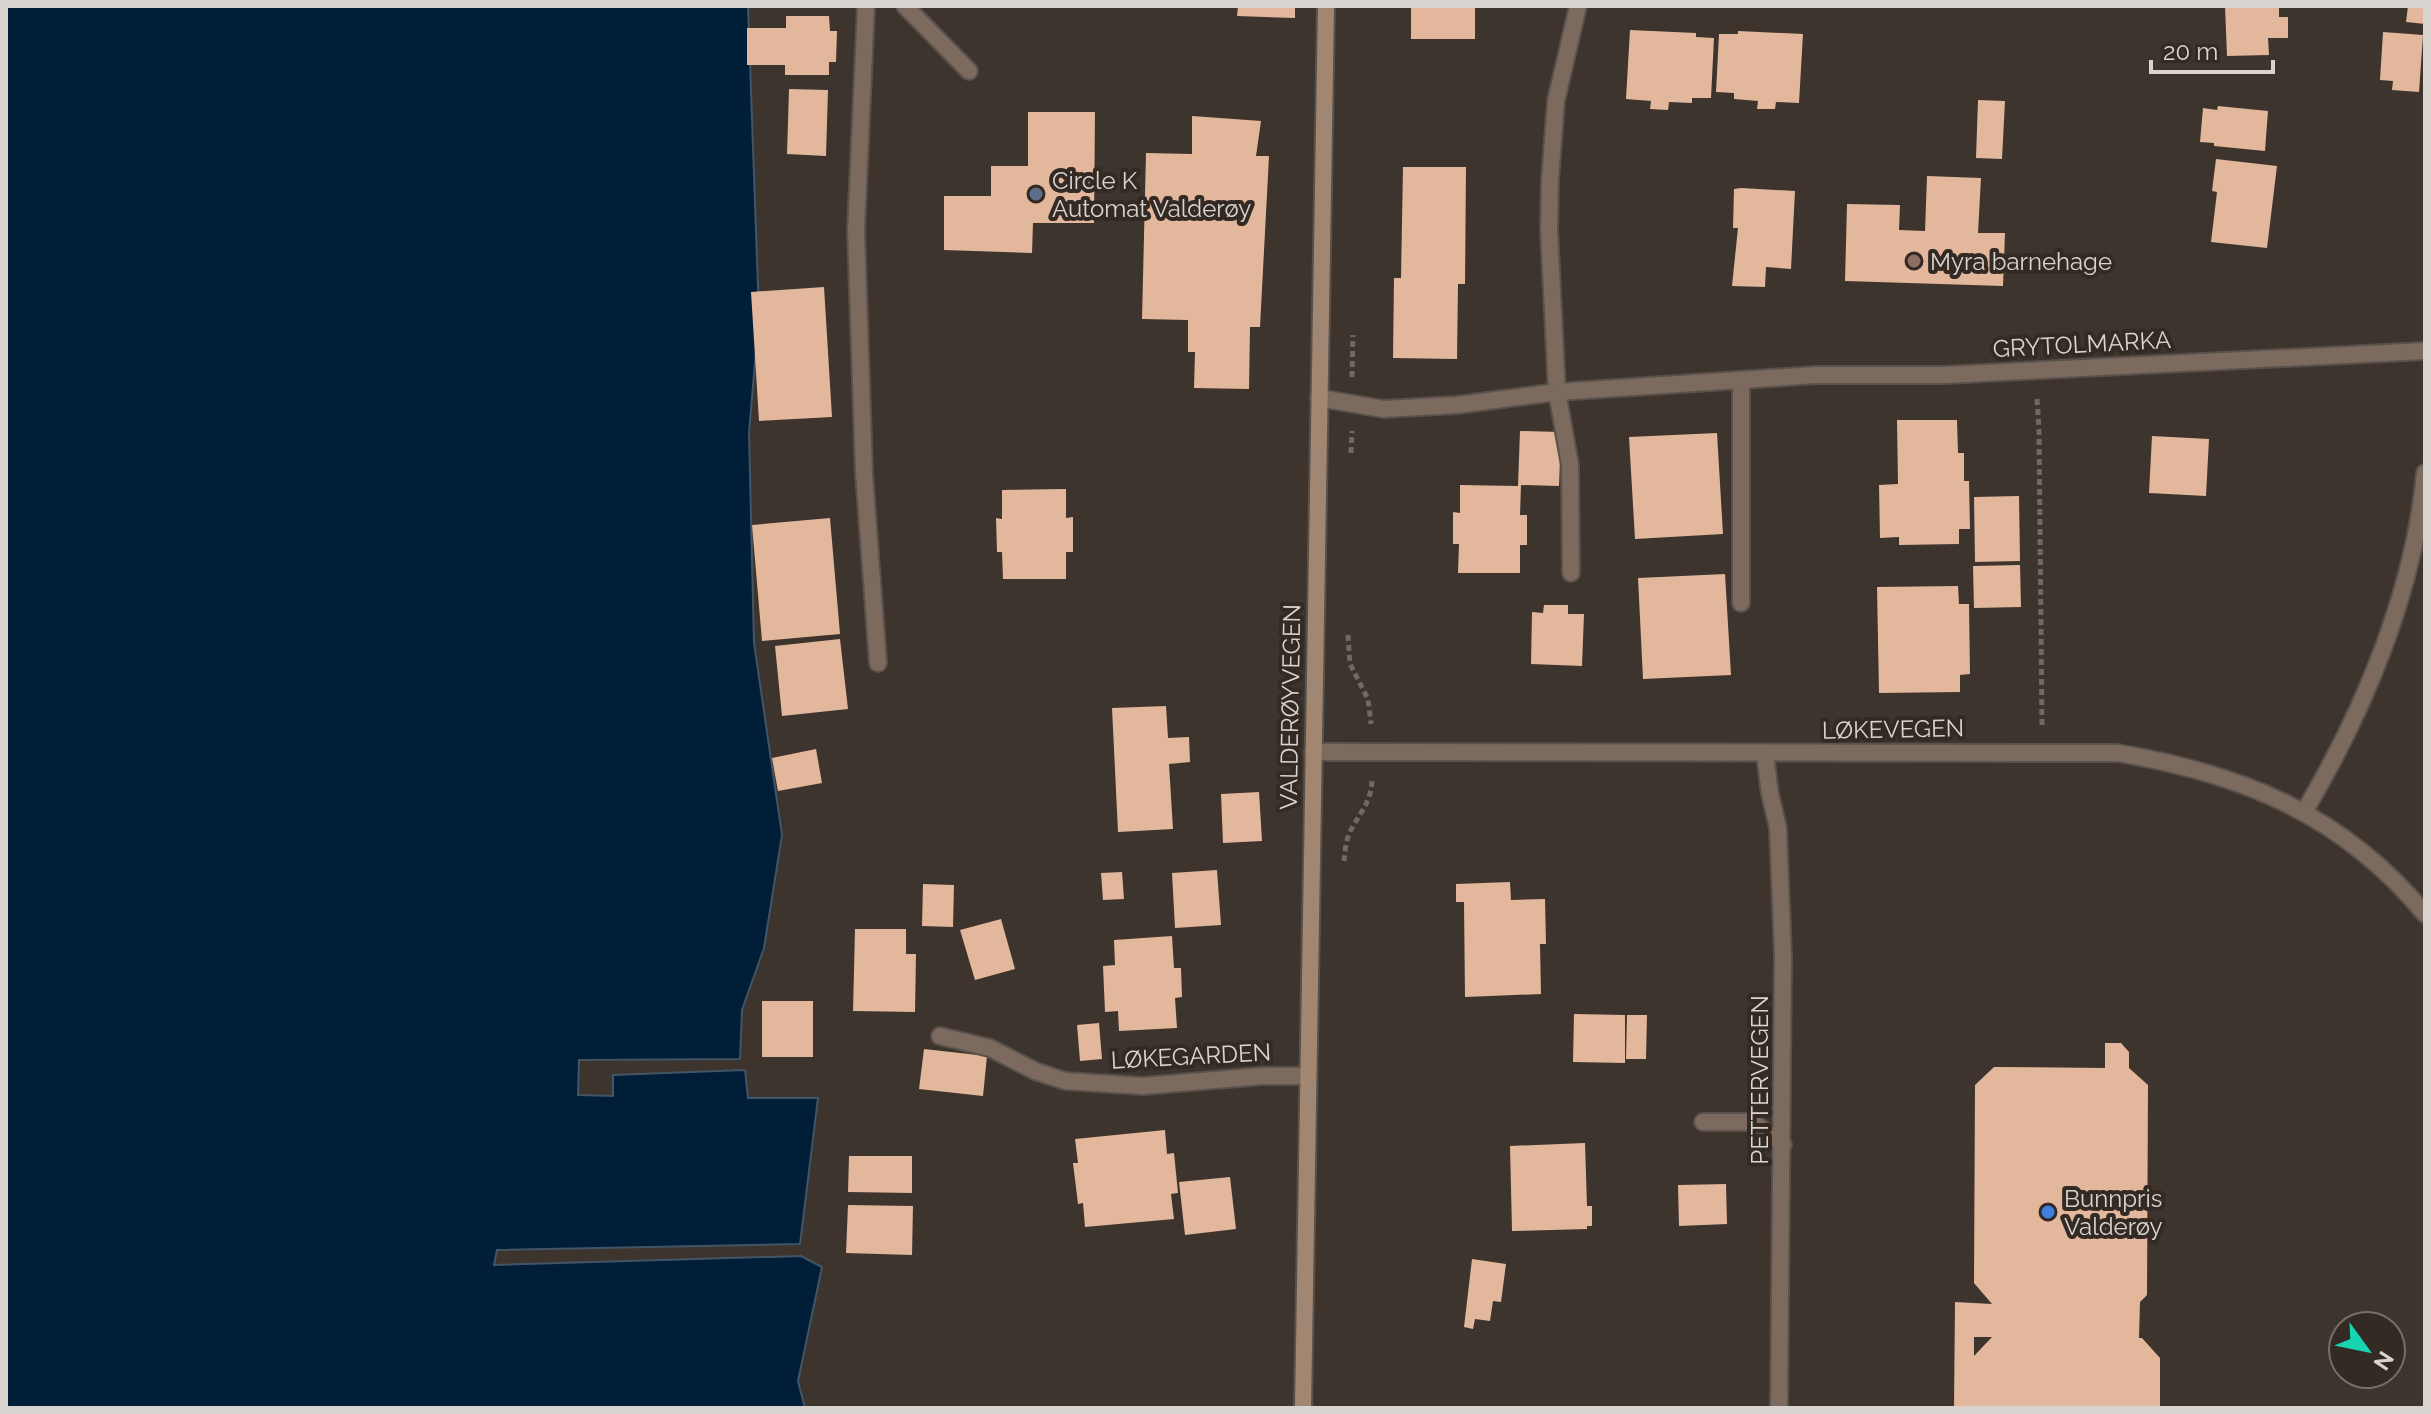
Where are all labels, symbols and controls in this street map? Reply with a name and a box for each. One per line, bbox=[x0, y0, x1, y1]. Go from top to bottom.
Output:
scale bar bbox=[2151, 24, 2273, 74]
text: 20 m bbox=[2163, 37, 2218, 66]
place label: Circle K Automat Valderøy bbox=[1052, 166, 1251, 223]
marker: Circle K Automat Valderøy bbox=[1027, 185, 1045, 203]
place label: Myra barnehage bbox=[1930, 247, 2112, 276]
marker: Myra barnehage bbox=[1905, 252, 1923, 270]
street label: GRYTOLMARKA bbox=[1992, 325, 2172, 363]
street label: VALDERØYVEGEN bbox=[1274, 604, 1306, 810]
street label: LØKEVEGEN bbox=[1822, 713, 1964, 745]
street label: PETTERVEGEN bbox=[1745, 995, 1774, 1165]
street label: LØKEGARDEN bbox=[1110, 1037, 1272, 1075]
place label: Bunnpris Valderøy bbox=[2064, 1184, 2163, 1241]
marker: Bunnpris Valderøy bbox=[2039, 1203, 2057, 1221]
north arrow bbox=[2327, 1310, 2407, 1390]
text: N bbox=[2368, 1347, 2399, 1375]

